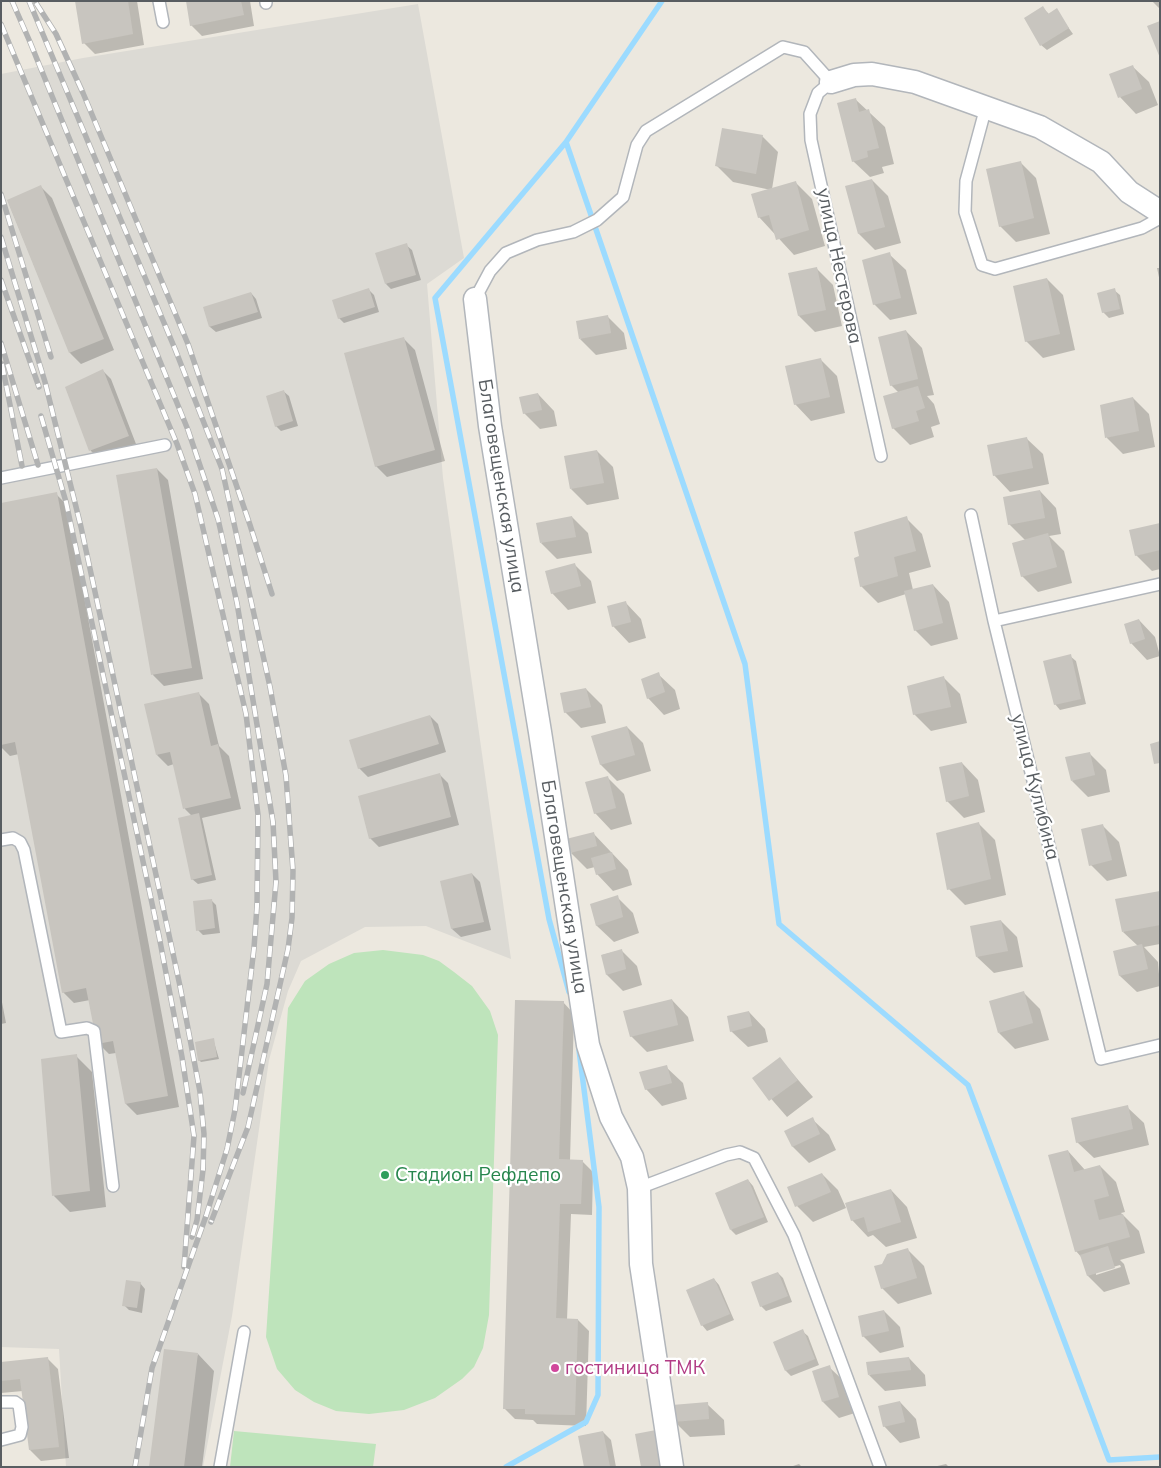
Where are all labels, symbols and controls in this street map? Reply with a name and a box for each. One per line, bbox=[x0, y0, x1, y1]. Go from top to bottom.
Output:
street label: улица Нестерова bbox=[811, 186, 867, 346]
street label: Благовещенская улица bbox=[473, 377, 529, 595]
street label: улица Кулибина bbox=[1006, 712, 1064, 862]
street label: Благовещенская улица bbox=[536, 778, 592, 996]
place label: Стадион Рефдепо bbox=[395, 1164, 561, 1186]
marker: Стадион Рефдепо bbox=[379, 1169, 391, 1181]
place label: гостиница ТМК bbox=[565, 1357, 705, 1379]
marker: гостиница ТМК bbox=[549, 1362, 561, 1374]

